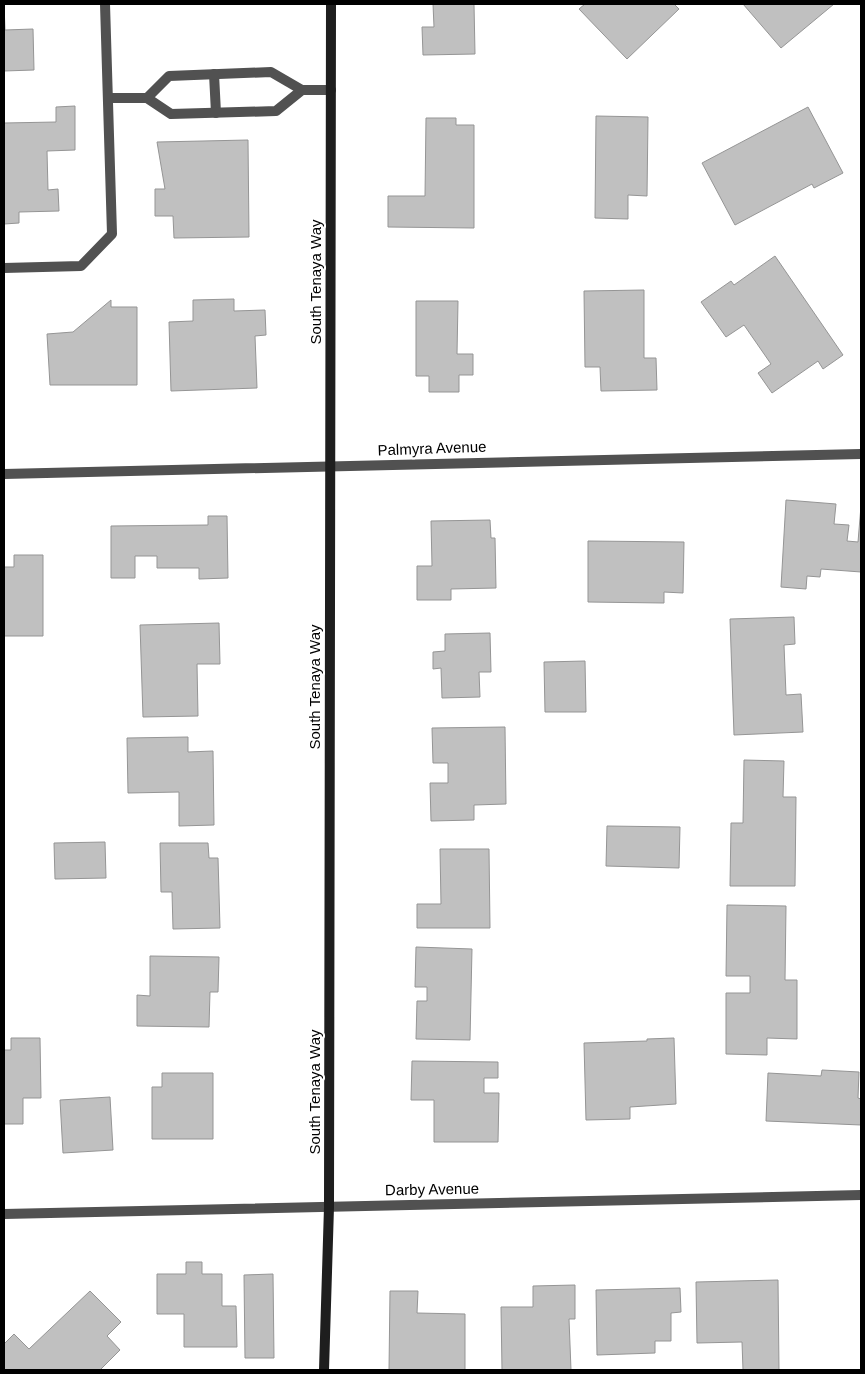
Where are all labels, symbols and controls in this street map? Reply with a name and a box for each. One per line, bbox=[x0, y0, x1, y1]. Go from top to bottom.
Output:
street label: South Tenaya Way bbox=[307, 219, 324, 345]
street label: Palmyra Avenue bbox=[377, 438, 487, 458]
street label: South Tenaya Way bbox=[306, 624, 323, 750]
street label: South Tenaya Way bbox=[306, 1029, 323, 1155]
street label: Darby Avenue bbox=[385, 1180, 479, 1198]

